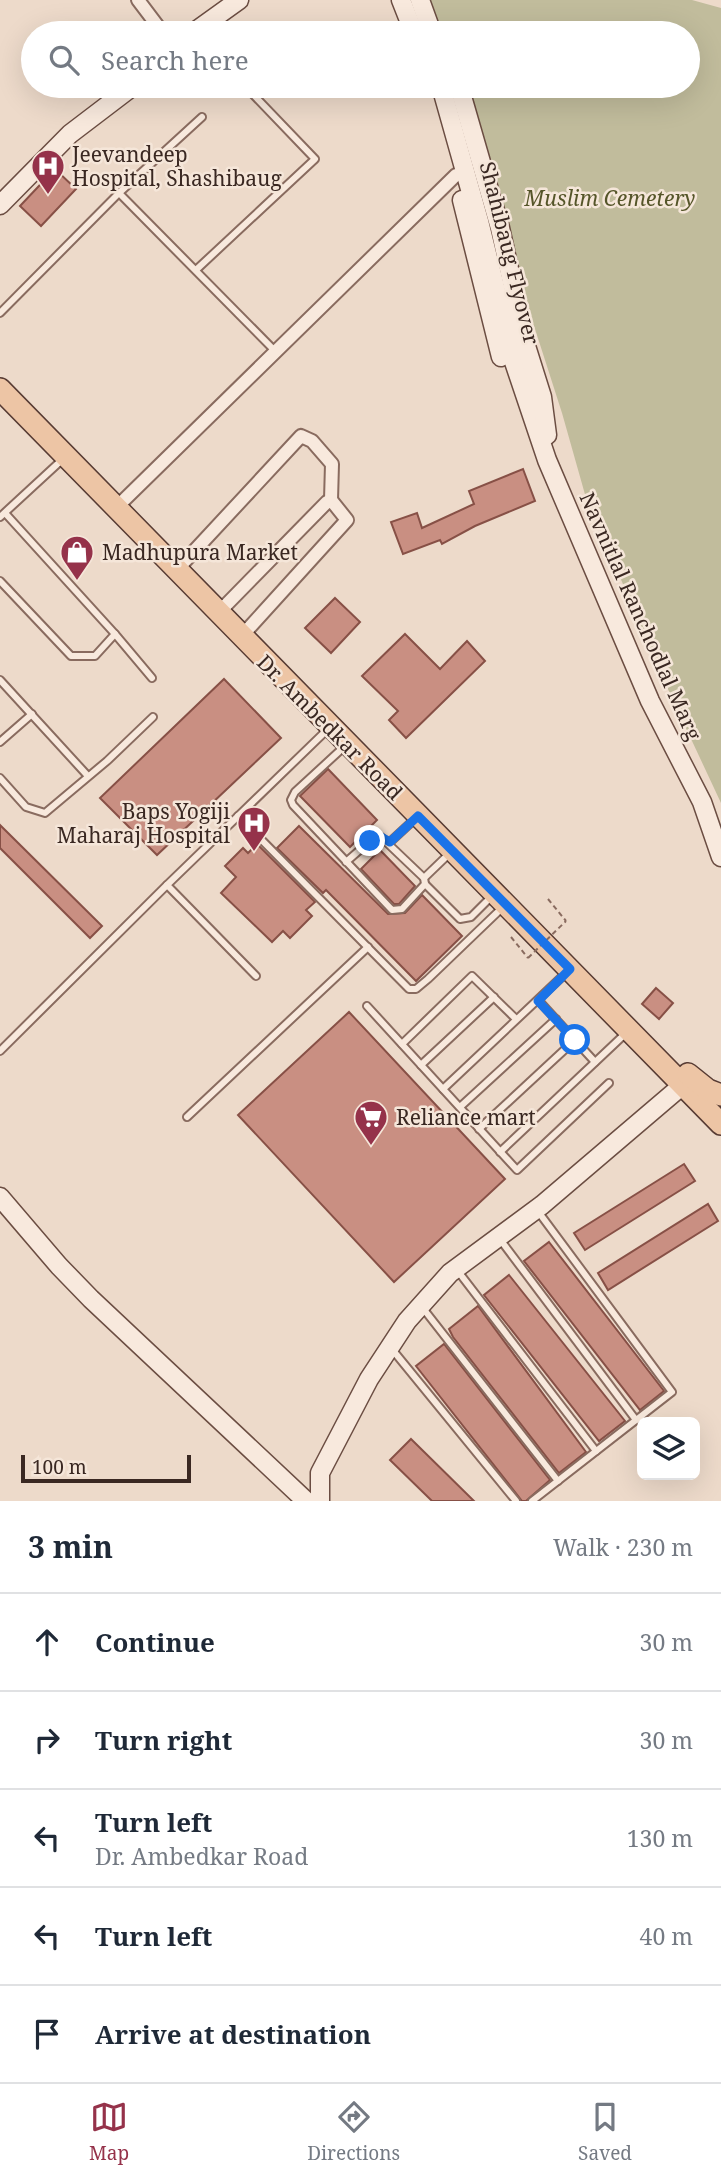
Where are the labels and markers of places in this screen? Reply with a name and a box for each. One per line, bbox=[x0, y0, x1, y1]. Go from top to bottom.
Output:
place label: Jeevandeep Hospital, Shashibaug bbox=[71, 140, 282, 192]
hospital icon: Jeevandeep Hospital, Shashibaug bbox=[29, 147, 67, 196]
shop icon: Madhupura Market bbox=[58, 533, 96, 582]
place label: Madhupura Market bbox=[102, 538, 298, 566]
place label: Baps Yogiji Maharaj Hospital bbox=[57, 797, 230, 849]
hospital icon: Baps Yogiji Maharaj Hospital bbox=[235, 804, 273, 853]
supermarket icon: Reliance mart bbox=[352, 1098, 390, 1147]
place label: Reliance mart bbox=[396, 1103, 536, 1131]

